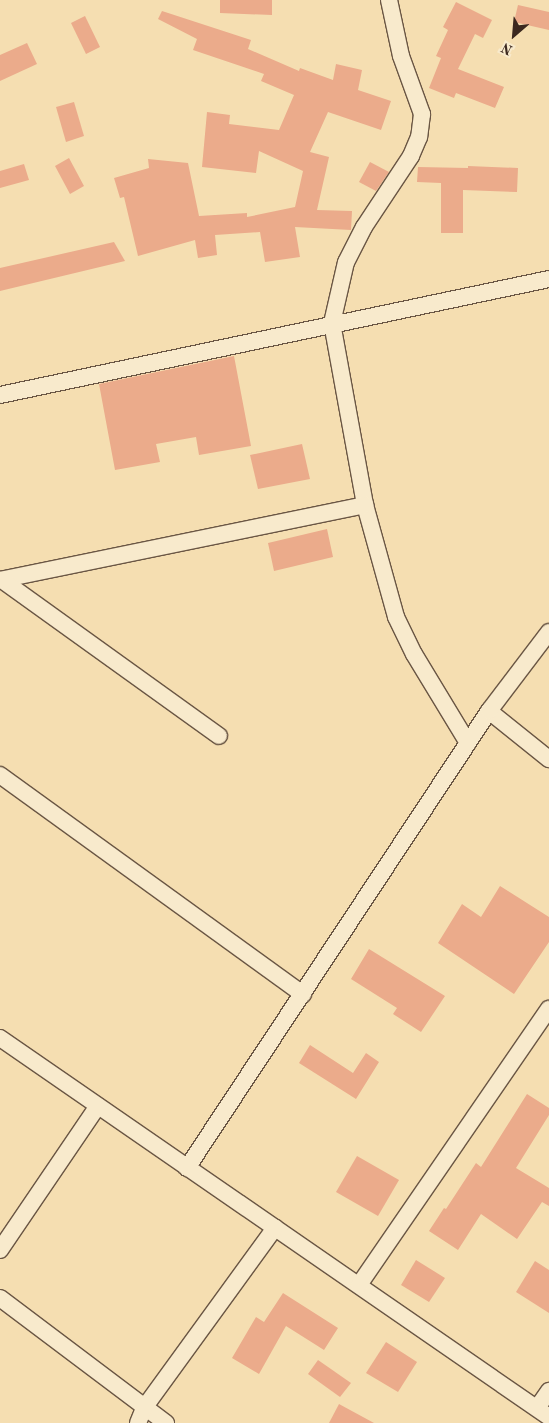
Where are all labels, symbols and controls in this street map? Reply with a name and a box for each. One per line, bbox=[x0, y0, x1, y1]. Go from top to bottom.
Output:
north arrow bbox=[489, 10, 539, 60]
text: N bbox=[499, 40, 515, 57]

